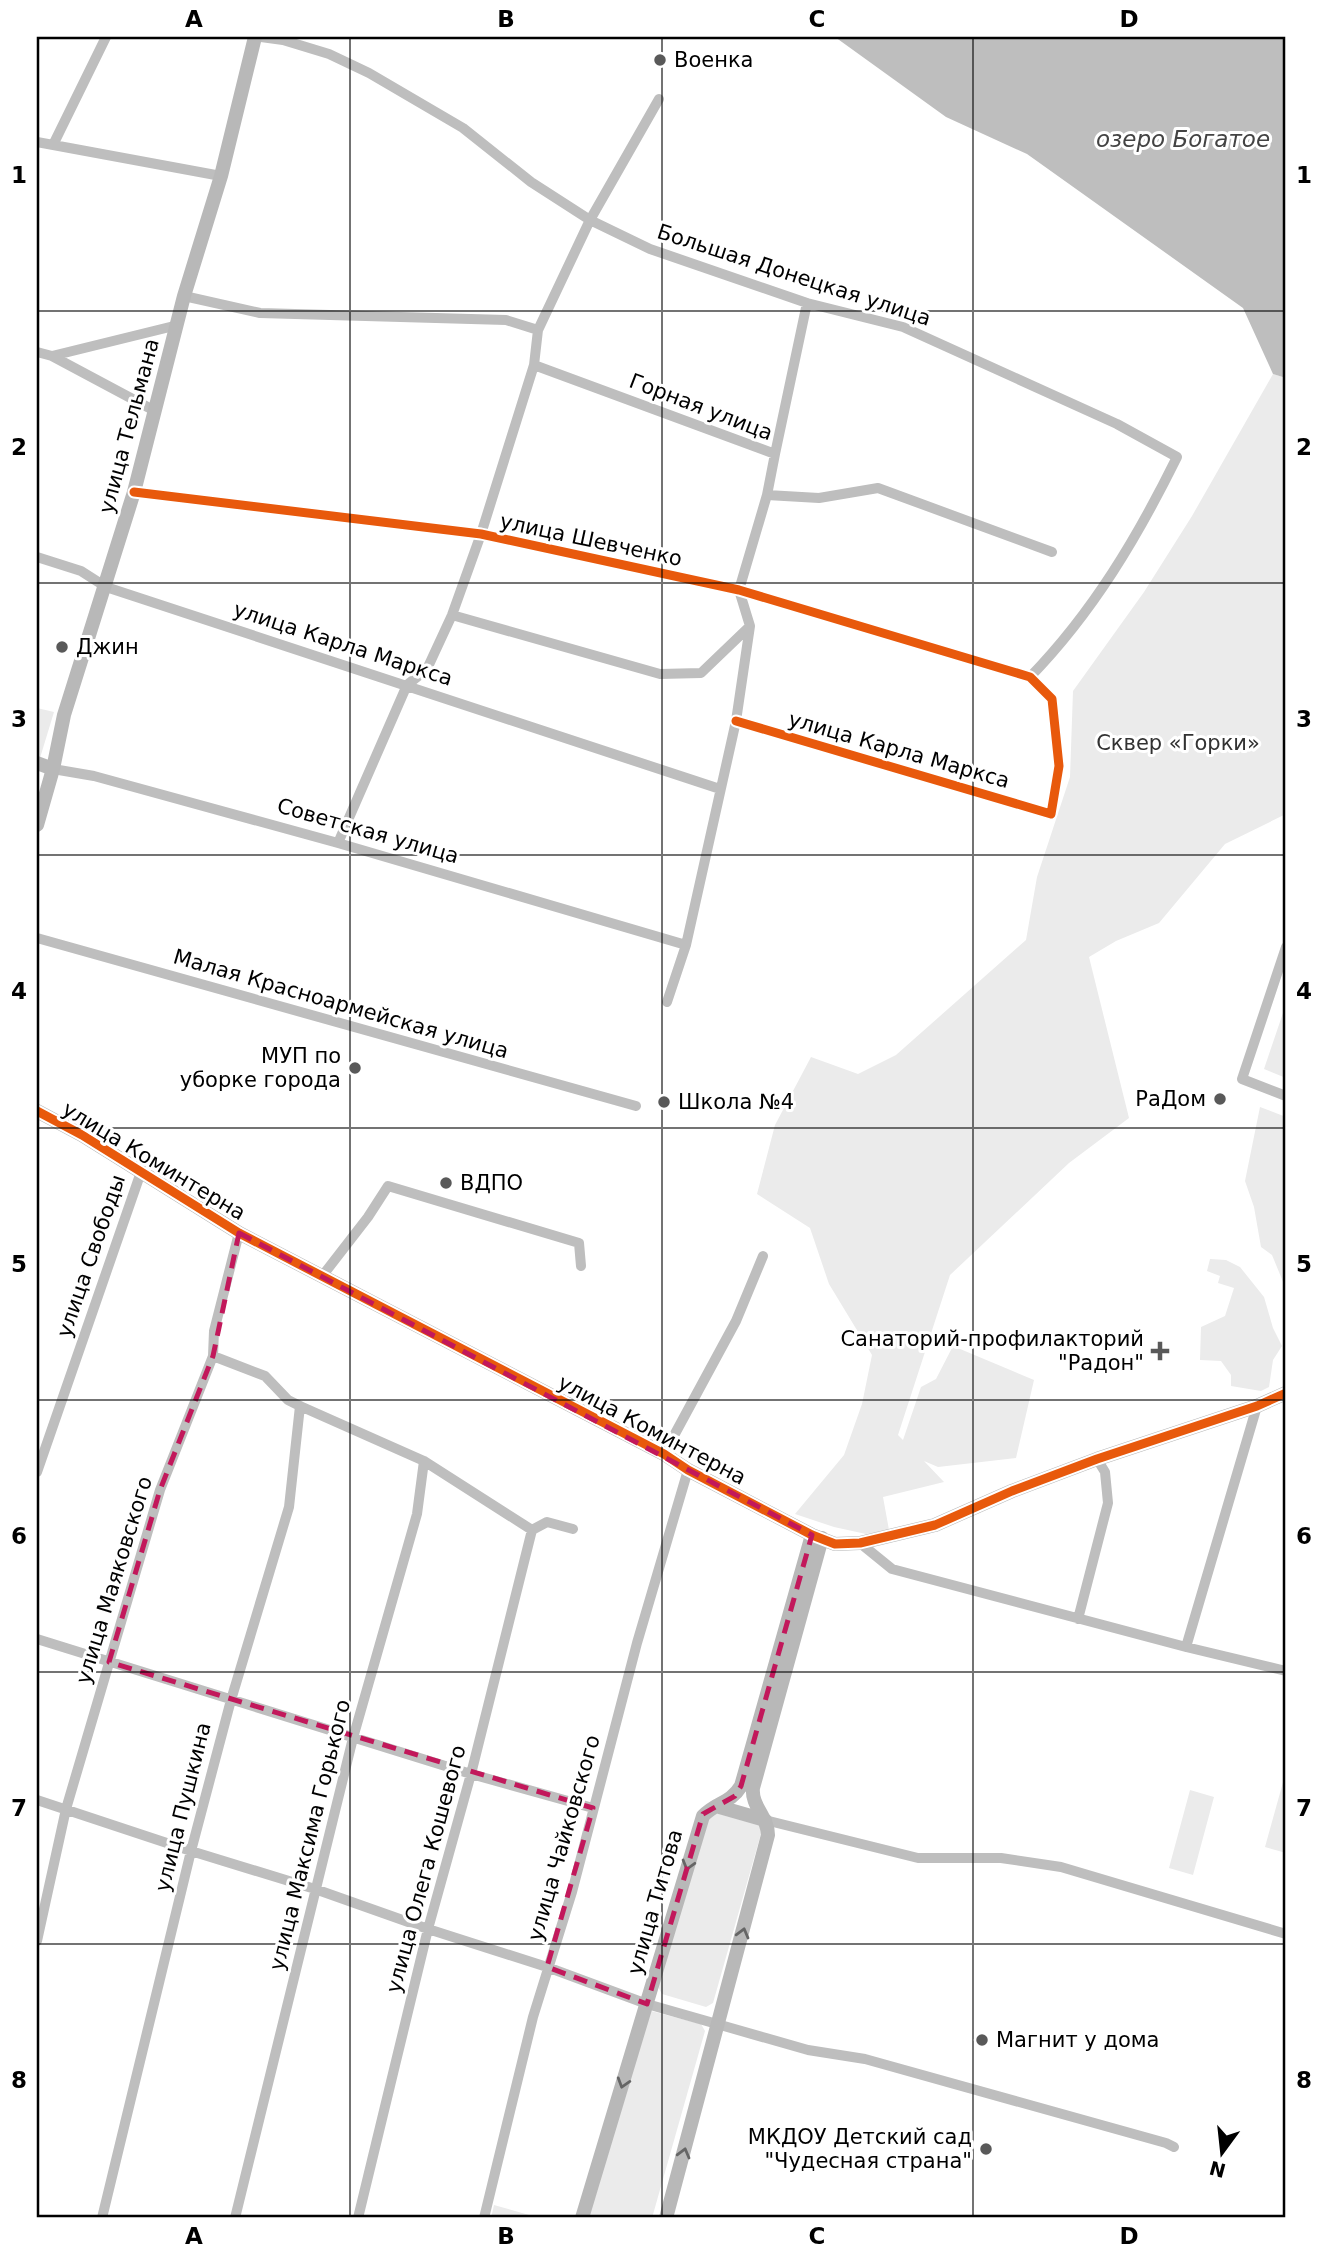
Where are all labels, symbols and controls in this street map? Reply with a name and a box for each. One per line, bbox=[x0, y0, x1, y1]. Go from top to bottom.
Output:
text: A bbox=[185, 6, 203, 32]
text: B bbox=[497, 6, 515, 32]
text: C bbox=[809, 6, 825, 32]
text: D bbox=[1119, 6, 1139, 32]
place label: Военка bbox=[674, 48, 753, 72]
marker: Военка bbox=[652, 52, 668, 68]
water label: озеро Богатое bbox=[1096, 126, 1270, 152]
text: 1 bbox=[11, 162, 27, 188]
text: 1 bbox=[1296, 162, 1312, 188]
street label: Большая Донецкая улица bbox=[654, 219, 934, 331]
street label: улица Тельмана bbox=[94, 336, 164, 516]
street label: Горная улица bbox=[626, 369, 776, 445]
text: 2 bbox=[11, 434, 27, 460]
text: 2 bbox=[1296, 434, 1312, 460]
street label: улица Шевченко bbox=[498, 509, 684, 571]
street label: улица Карла Маркса bbox=[230, 597, 456, 691]
place label: Джин bbox=[76, 635, 139, 659]
marker: Джин bbox=[54, 639, 70, 655]
text: 3 bbox=[11, 706, 27, 732]
text: 3 bbox=[1296, 706, 1312, 732]
street label: улица Карла Маркса bbox=[786, 707, 1012, 793]
park label: Сквер «Горки» bbox=[1096, 731, 1260, 755]
street label: Советская улица bbox=[274, 794, 462, 868]
street label: Малая Красноармейская улица bbox=[171, 945, 511, 1063]
text: 4 bbox=[11, 978, 27, 1004]
text: 4 bbox=[1296, 978, 1312, 1004]
place label: МУП по уборке города bbox=[180, 1044, 341, 1092]
marker: МУП по уборке города bbox=[347, 1060, 363, 1076]
place label: РаДом bbox=[1135, 1087, 1206, 1111]
place label: Школа №4 bbox=[678, 1090, 794, 1114]
marker: РаДом bbox=[1212, 1091, 1228, 1107]
marker: Школа №4 bbox=[656, 1094, 672, 1110]
street label: улица Коминтерна bbox=[58, 1097, 250, 1225]
place label: ВДПО bbox=[460, 1171, 523, 1195]
street label: улица Свободы bbox=[52, 1172, 130, 1340]
marker: ВДПО bbox=[438, 1175, 454, 1191]
text: 5 bbox=[11, 1251, 27, 1277]
text: 5 bbox=[1296, 1251, 1312, 1277]
place label: Санаторий-профилакторий "Радон" bbox=[840, 1327, 1144, 1375]
marker: Санаторий-профилакторий "Радон" bbox=[1150, 1341, 1170, 1361]
street label: улица Коминтерна bbox=[554, 1370, 750, 1490]
street label: улица Маяковского bbox=[71, 1473, 157, 1687]
text: 6 bbox=[11, 1523, 27, 1549]
text: 6 bbox=[1296, 1523, 1312, 1549]
street label: улица Максима Горького bbox=[265, 1697, 355, 1973]
street label: улица Пушкина bbox=[150, 1720, 216, 1894]
street label: улица Чайковского bbox=[523, 1732, 605, 1944]
street label: улица Олега Кошевого bbox=[381, 1742, 471, 1996]
text: 7 bbox=[11, 1795, 27, 1821]
text: 7 bbox=[1296, 1795, 1312, 1821]
street label: улица Титова bbox=[623, 1827, 687, 1977]
one-way arrow bbox=[682, 1859, 697, 1871]
one-way arrow bbox=[735, 1927, 749, 1939]
place label: Магнит у дома bbox=[996, 2028, 1160, 2052]
marker: Магнит у дома bbox=[974, 2032, 990, 2048]
text: 8 bbox=[11, 2067, 27, 2093]
text: 8 bbox=[1296, 2067, 1312, 2093]
one-way arrow bbox=[616, 2077, 631, 2089]
north arrow bbox=[1186, 2118, 1256, 2188]
place label: МКДОУ Детский сад "Чудесная страна" bbox=[748, 2125, 972, 2173]
marker: МКДОУ Детский сад "Чудесная страна" bbox=[978, 2141, 994, 2157]
one-way arrow bbox=[676, 2147, 691, 2159]
text: N bbox=[1207, 2157, 1228, 2182]
text: A bbox=[185, 2223, 203, 2249]
text: B bbox=[497, 2223, 515, 2249]
text: C bbox=[809, 2223, 825, 2249]
text: D bbox=[1119, 2223, 1139, 2249]

